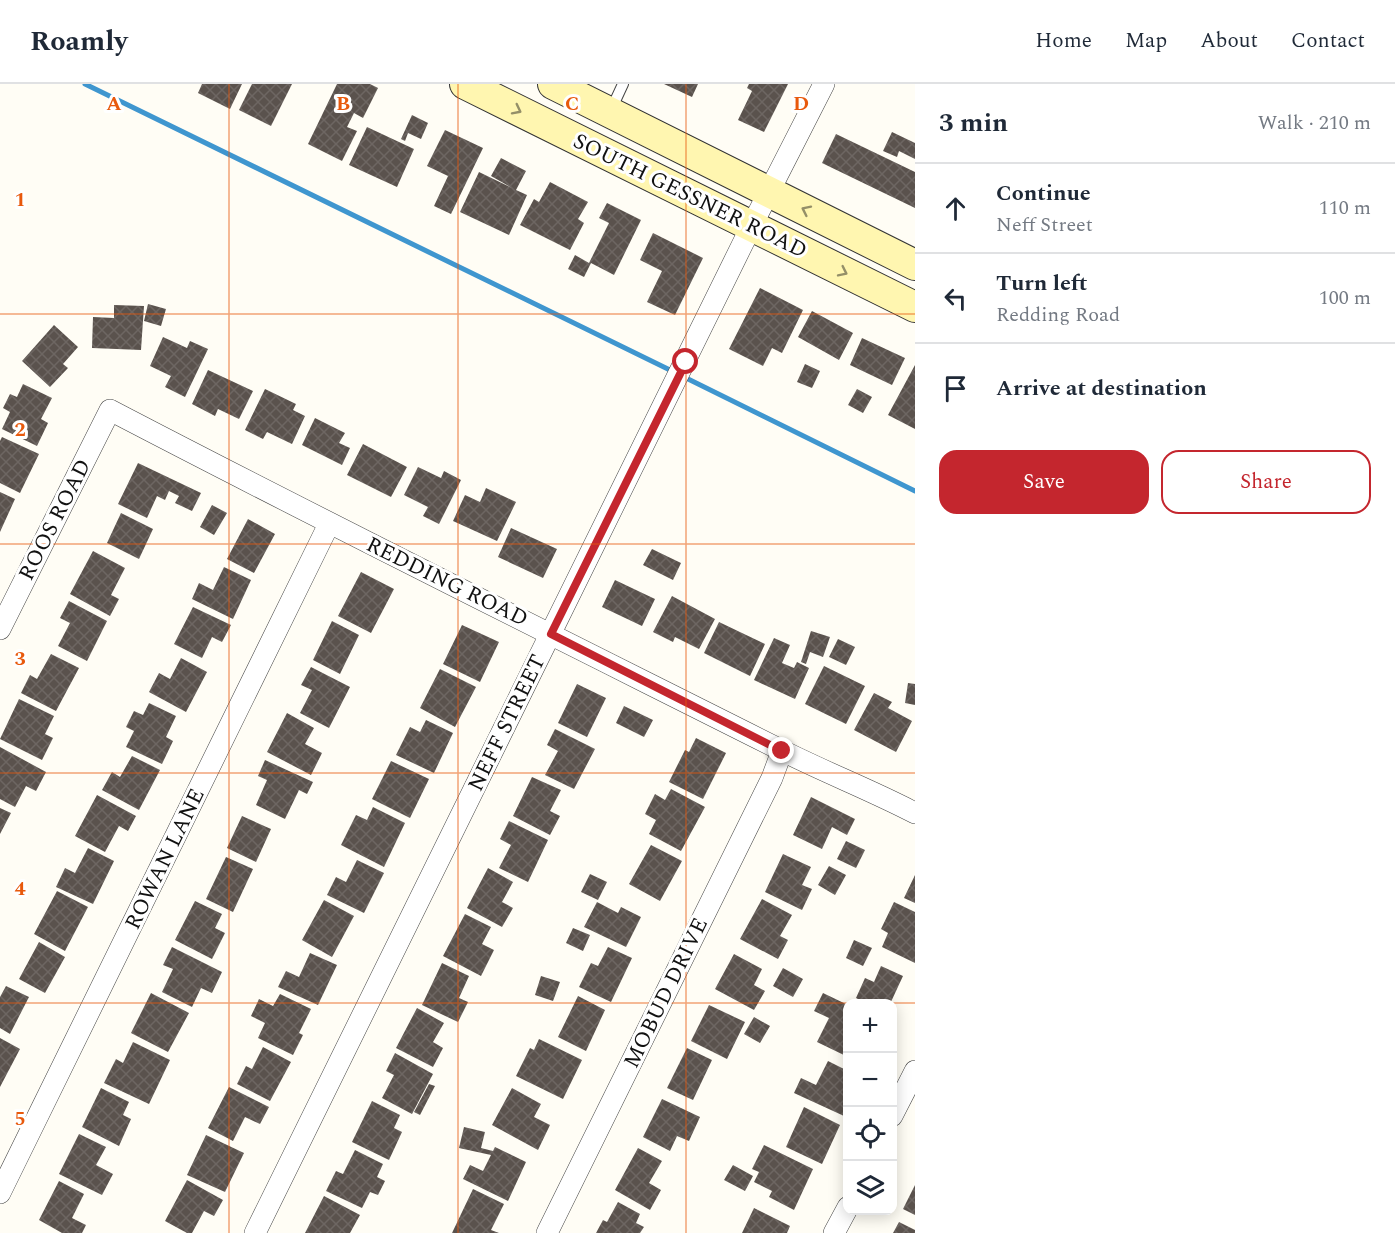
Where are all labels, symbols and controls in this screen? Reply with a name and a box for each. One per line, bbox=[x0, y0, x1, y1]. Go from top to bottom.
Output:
text: Roamly bbox=[30, 20, 128, 63]
text: Home bbox=[1035, 25, 1092, 57]
text: Map bbox=[1125, 25, 1167, 57]
text: About bbox=[1200, 25, 1258, 57]
text: Contact bbox=[1291, 25, 1365, 57]
text: A bbox=[106, 89, 122, 119]
text: B bbox=[336, 89, 350, 119]
text: C bbox=[565, 89, 579, 119]
text: D bbox=[793, 89, 809, 119]
one-way arrow bbox=[511, 103, 522, 114]
text: 3 min bbox=[939, 103, 1008, 143]
text: Walk · 210 m bbox=[1258, 108, 1371, 138]
street label: SOUTH GESSNER ROAD bbox=[567, 125, 813, 267]
text: Continue bbox=[996, 177, 1091, 210]
text: 1 bbox=[14, 185, 26, 215]
icon: ahead bbox=[939, 192, 972, 225]
text: 110 m bbox=[1319, 193, 1371, 223]
one-way arrow bbox=[802, 206, 813, 218]
text: Neff Street bbox=[996, 210, 1093, 240]
one-way arrow bbox=[836, 264, 847, 276]
text: Turn left bbox=[996, 267, 1088, 300]
icon: left bbox=[939, 282, 972, 315]
text: 100 m bbox=[1319, 283, 1371, 313]
text: Redding Road bbox=[996, 300, 1120, 330]
route start bbox=[672, 348, 698, 374]
icon: arrive bbox=[939, 372, 972, 405]
text: Arrive at destination bbox=[996, 372, 1207, 405]
text: 2 bbox=[14, 415, 26, 445]
button: Save bbox=[939, 450, 1149, 514]
button: Share bbox=[1161, 450, 1371, 514]
street label: ROOS ROAD bbox=[10, 453, 100, 587]
street label: REDDING ROAD bbox=[360, 528, 534, 636]
text: 3 bbox=[14, 644, 26, 674]
street label: NEFF STREET bbox=[460, 649, 554, 797]
route end bbox=[768, 737, 794, 763]
street label: ROWAN LANE bbox=[116, 783, 214, 935]
text: 4 bbox=[14, 874, 26, 904]
street label: MOBUD DRIVE bbox=[615, 912, 717, 1074]
map controls bbox=[843, 999, 897, 1215]
button: + bbox=[843, 999, 897, 1053]
button: − bbox=[843, 1053, 897, 1107]
text: 5 bbox=[14, 1104, 26, 1134]
button: locate bbox=[843, 1107, 897, 1161]
button: layers bbox=[843, 1161, 897, 1215]

